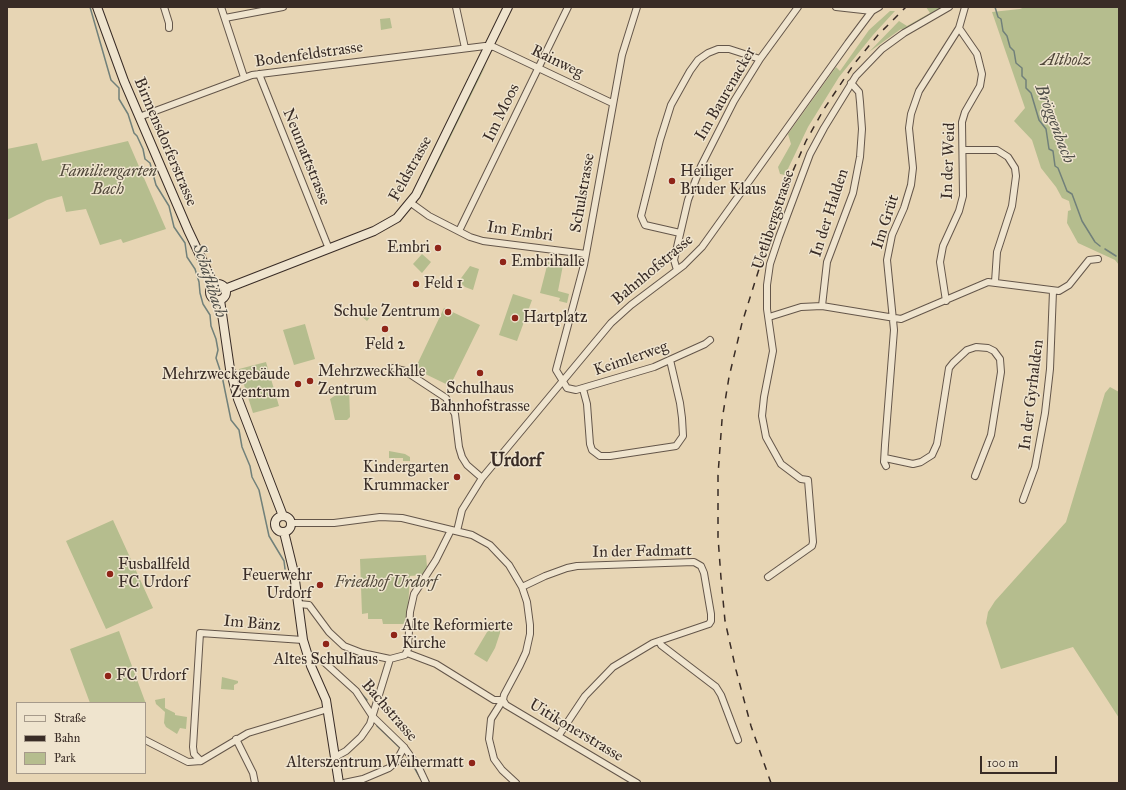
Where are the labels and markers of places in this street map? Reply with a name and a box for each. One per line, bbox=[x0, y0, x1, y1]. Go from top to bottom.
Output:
place label: Heiliger Bruder Klaus bbox=[680, 162, 766, 200]
marker: Heiliger Bruder Klaus bbox=[667, 176, 677, 186]
place label: Embri bbox=[387, 238, 430, 258]
marker: Embri bbox=[433, 243, 443, 253]
place label: Embrihalle bbox=[511, 252, 585, 272]
marker: Embrihalle bbox=[498, 257, 508, 267]
place label: Feld 1 bbox=[424, 274, 463, 294]
marker: Feld 1 bbox=[411, 279, 421, 289]
place label: Schule Zentrum bbox=[333, 302, 440, 322]
marker: Schule Zentrum bbox=[443, 307, 453, 317]
place label: Hartplatz bbox=[523, 308, 587, 328]
marker: Hartplatz bbox=[510, 313, 520, 323]
marker: Feld 2 bbox=[380, 324, 390, 334]
place label: Feld 2 bbox=[365, 335, 405, 355]
place label: Mehrzweckhalle Zentrum bbox=[318, 362, 425, 400]
place label: Mehrzweckgebäude Zentrum bbox=[162, 365, 290, 403]
marker: Schulhaus Bahnhofstrasse bbox=[475, 368, 485, 378]
marker: Mehrzweckhalle Zentrum bbox=[305, 376, 315, 386]
marker: Mehrzweckgebäude Zentrum bbox=[293, 379, 303, 389]
place label: Schulhaus Bahnhofstrasse bbox=[430, 379, 530, 417]
place label: Kindergarten Krummacker bbox=[363, 458, 449, 496]
marker: Kindergarten Krummacker bbox=[452, 472, 462, 482]
place label: Fusballfeld FC Urdorf bbox=[118, 555, 190, 593]
place label: Feuerwehr Urdorf bbox=[242, 566, 312, 604]
marker: Fusballfeld FC Urdorf bbox=[105, 569, 115, 579]
marker: Feuerwehr Urdorf bbox=[315, 580, 325, 590]
place label: Alte Reformierte Kirche bbox=[402, 616, 513, 654]
marker: Alte Reformierte Kirche bbox=[389, 630, 399, 640]
marker: Altes Schulhaus bbox=[321, 639, 331, 649]
place label: Altes Schulhaus bbox=[274, 650, 378, 670]
place label: FC Urdorf bbox=[116, 666, 187, 686]
marker: FC Urdorf bbox=[103, 671, 113, 681]
place label: Alterszentrum Weihermatt bbox=[286, 753, 464, 773]
marker: Alterszentrum Weihermatt bbox=[467, 758, 477, 768]

